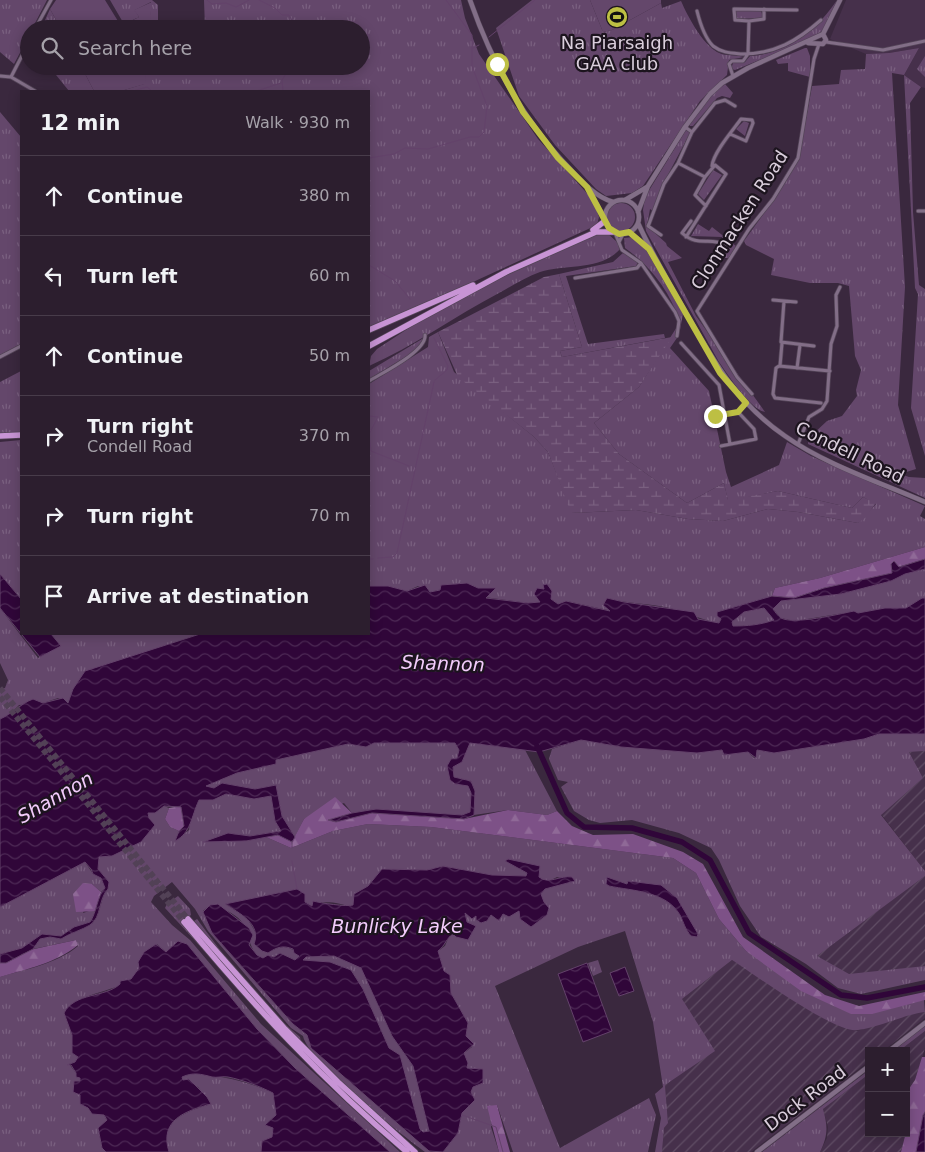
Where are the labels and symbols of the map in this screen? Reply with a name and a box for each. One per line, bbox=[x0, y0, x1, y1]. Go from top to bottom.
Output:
sports icon: Na Piarsaigh GAA club bbox=[605, 5, 629, 29]
place label: Na Piarsaigh GAA club bbox=[561, 32, 673, 74]
route start bbox=[486, 53, 509, 76]
street label: Clonmacken Road bbox=[686, 147, 792, 293]
route end bbox=[704, 405, 727, 428]
street label: Condell Road bbox=[792, 417, 908, 487]
water label: Shannon bbox=[401, 651, 485, 675]
water label: Shannon bbox=[13, 767, 97, 827]
water label: Bunlicky Lake bbox=[331, 915, 463, 937]
street label: Dock Road bbox=[760, 1061, 850, 1135]

